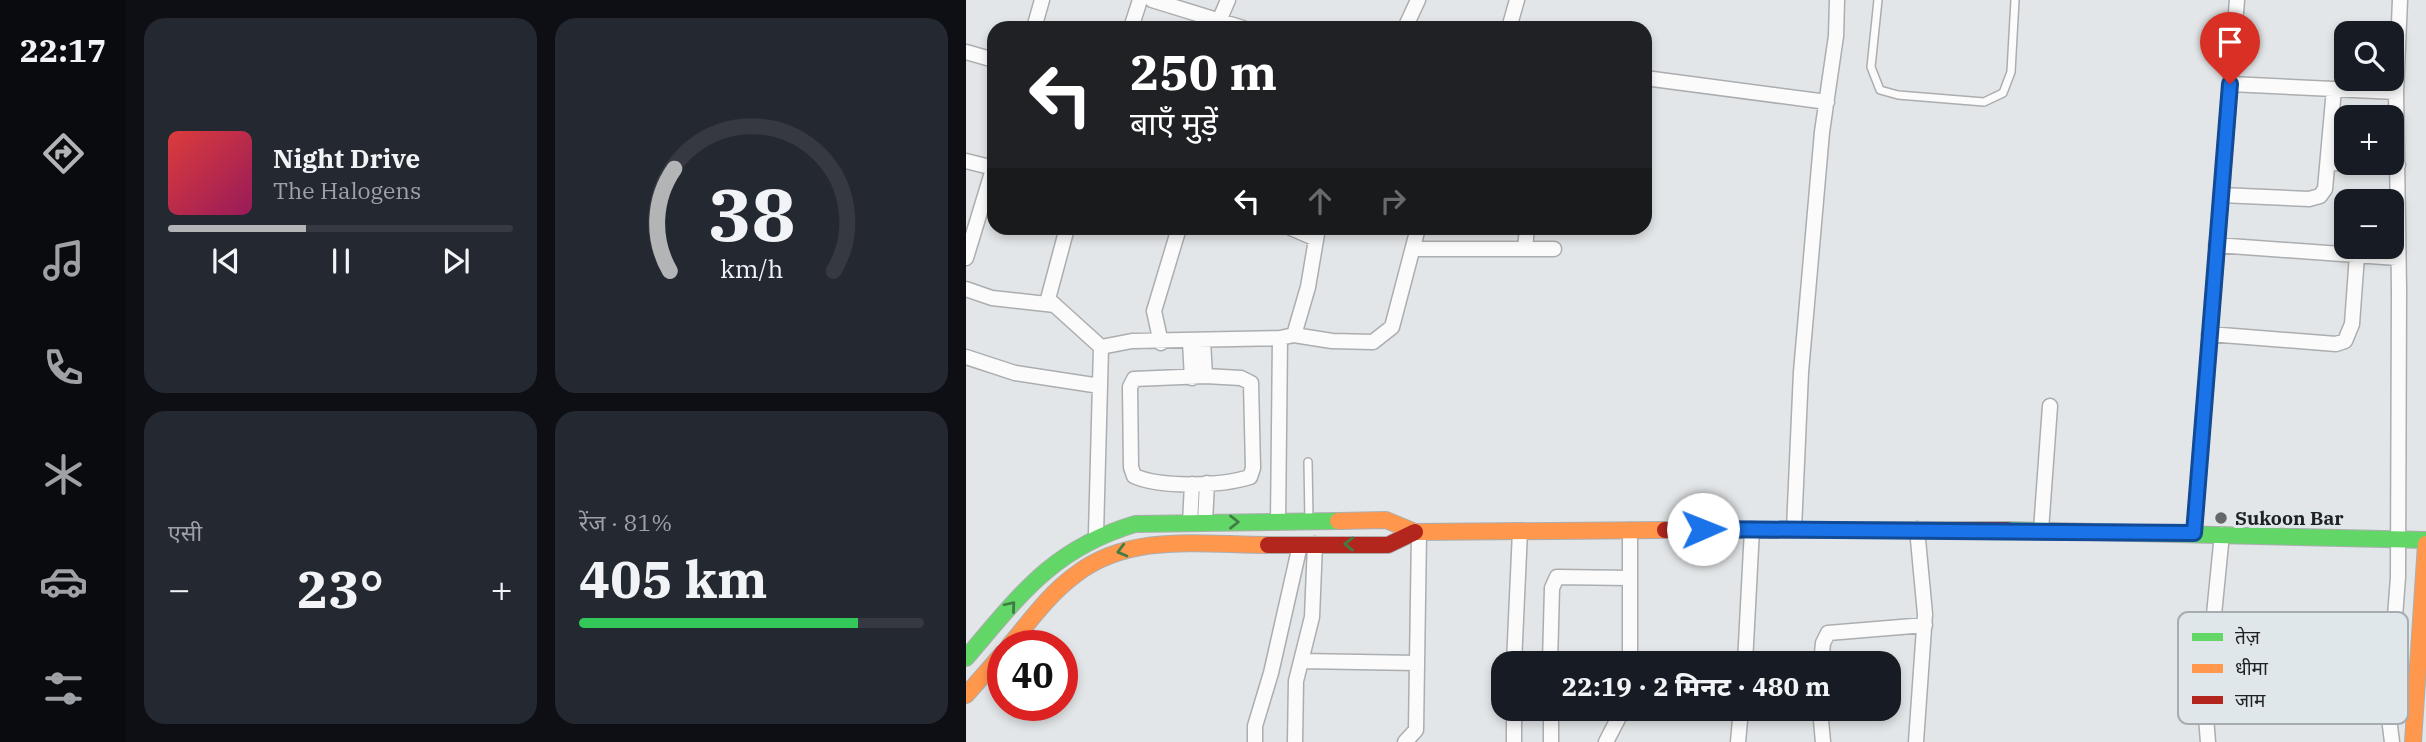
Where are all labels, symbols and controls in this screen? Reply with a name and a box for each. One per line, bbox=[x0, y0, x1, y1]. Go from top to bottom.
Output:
pin bbox=[2200, 12.0, 2260, 84]
map controls bbox=[2334, 21, 2404, 259]
button: search bbox=[2334, 21, 2404, 91]
icon: arrive bbox=[2211, 23, 2249, 61]
text: 22:17 bbox=[20, 29, 106, 71]
text: 250 m bbox=[1130, 40, 1277, 103]
icon: left bbox=[1015, 49, 1106, 140]
text: बाएँ मुड़ें bbox=[1130, 102, 1218, 144]
button: + bbox=[2334, 105, 2404, 175]
icon: directions bbox=[39, 129, 88, 178]
text: Night Drive bbox=[273, 141, 420, 175]
text: 38 bbox=[708, 167, 795, 262]
text: The Halogens bbox=[273, 175, 421, 205]
icon: left bbox=[1228, 182, 1266, 220]
icon: ahead bbox=[1301, 182, 1339, 220]
icon: right bbox=[1374, 182, 1412, 220]
button: − bbox=[2334, 189, 2404, 259]
icon: music bbox=[39, 236, 88, 285]
icon: previous bbox=[207, 242, 245, 280]
icon: pause bbox=[322, 242, 360, 280]
icon: next bbox=[437, 242, 475, 280]
text: km/h bbox=[720, 252, 783, 285]
icon: phone bbox=[39, 343, 88, 392]
icon: climate bbox=[39, 450, 88, 499]
position arrow bbox=[1666, 492, 1740, 566]
place label: Sukoon Bar bbox=[2235, 506, 2344, 530]
text: रेंज · 81% bbox=[579, 507, 672, 537]
marker: Sukoon Bar bbox=[2213, 510, 2229, 526]
one-way arrow bbox=[1229, 514, 1239, 530]
text: एसी bbox=[168, 517, 202, 547]
one-way arrow bbox=[1343, 536, 1354, 552]
one-way arrow bbox=[1116, 542, 1128, 557]
text: 405 km bbox=[579, 545, 768, 612]
text: 23° bbox=[297, 555, 384, 622]
icon: car bbox=[39, 557, 88, 606]
text: − bbox=[168, 564, 191, 613]
text: + bbox=[490, 564, 513, 613]
one-way arrow bbox=[1002, 602, 1015, 614]
legend bbox=[2178, 612, 2408, 724]
text: तेज़ bbox=[2235, 625, 2261, 649]
speed limit sign: 40 bbox=[987, 630, 1078, 721]
text: धीमा bbox=[2235, 656, 2269, 680]
icon: filters bbox=[39, 664, 88, 713]
text: 22:19 · 2 मिनट · 480 m bbox=[1562, 669, 1830, 703]
text: जाम bbox=[2235, 688, 2266, 712]

